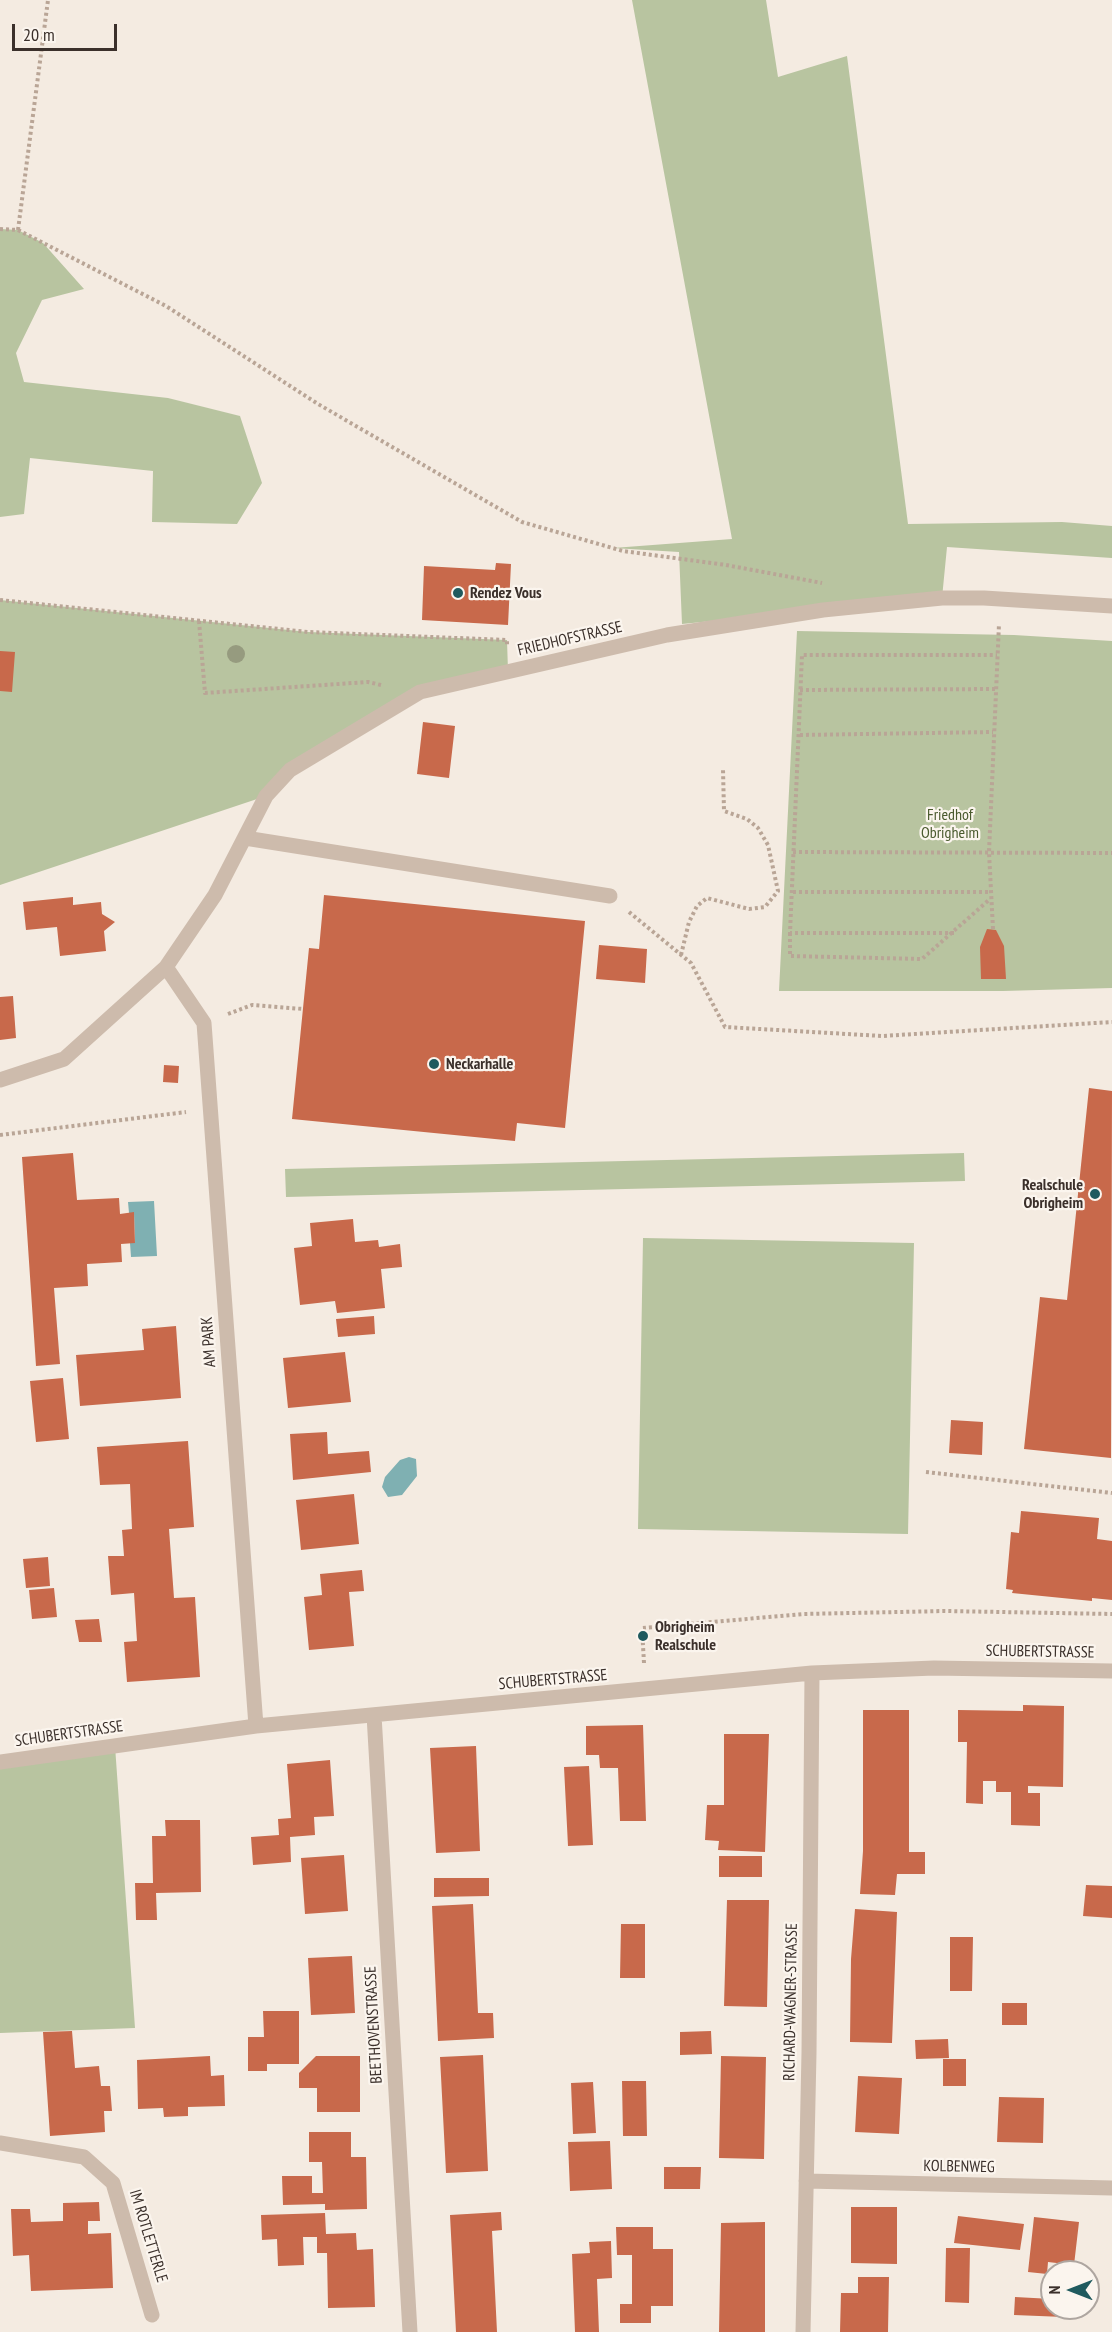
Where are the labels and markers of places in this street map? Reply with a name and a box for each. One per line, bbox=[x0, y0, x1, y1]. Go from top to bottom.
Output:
place label: Rendez Vous bbox=[470, 583, 542, 603]
marker: Rendez Vous bbox=[451, 586, 465, 600]
place label: Neckarhalle bbox=[446, 1054, 513, 1074]
marker: Neckarhalle bbox=[427, 1057, 441, 1071]
place label: Realschule Obrigheim bbox=[1022, 1175, 1083, 1213]
marker: Realschule Obrigheim bbox=[1088, 1187, 1102, 1201]
place label: Obrigheim Realschule bbox=[655, 1617, 716, 1655]
marker: Obrigheim Realschule bbox=[636, 1629, 650, 1643]

